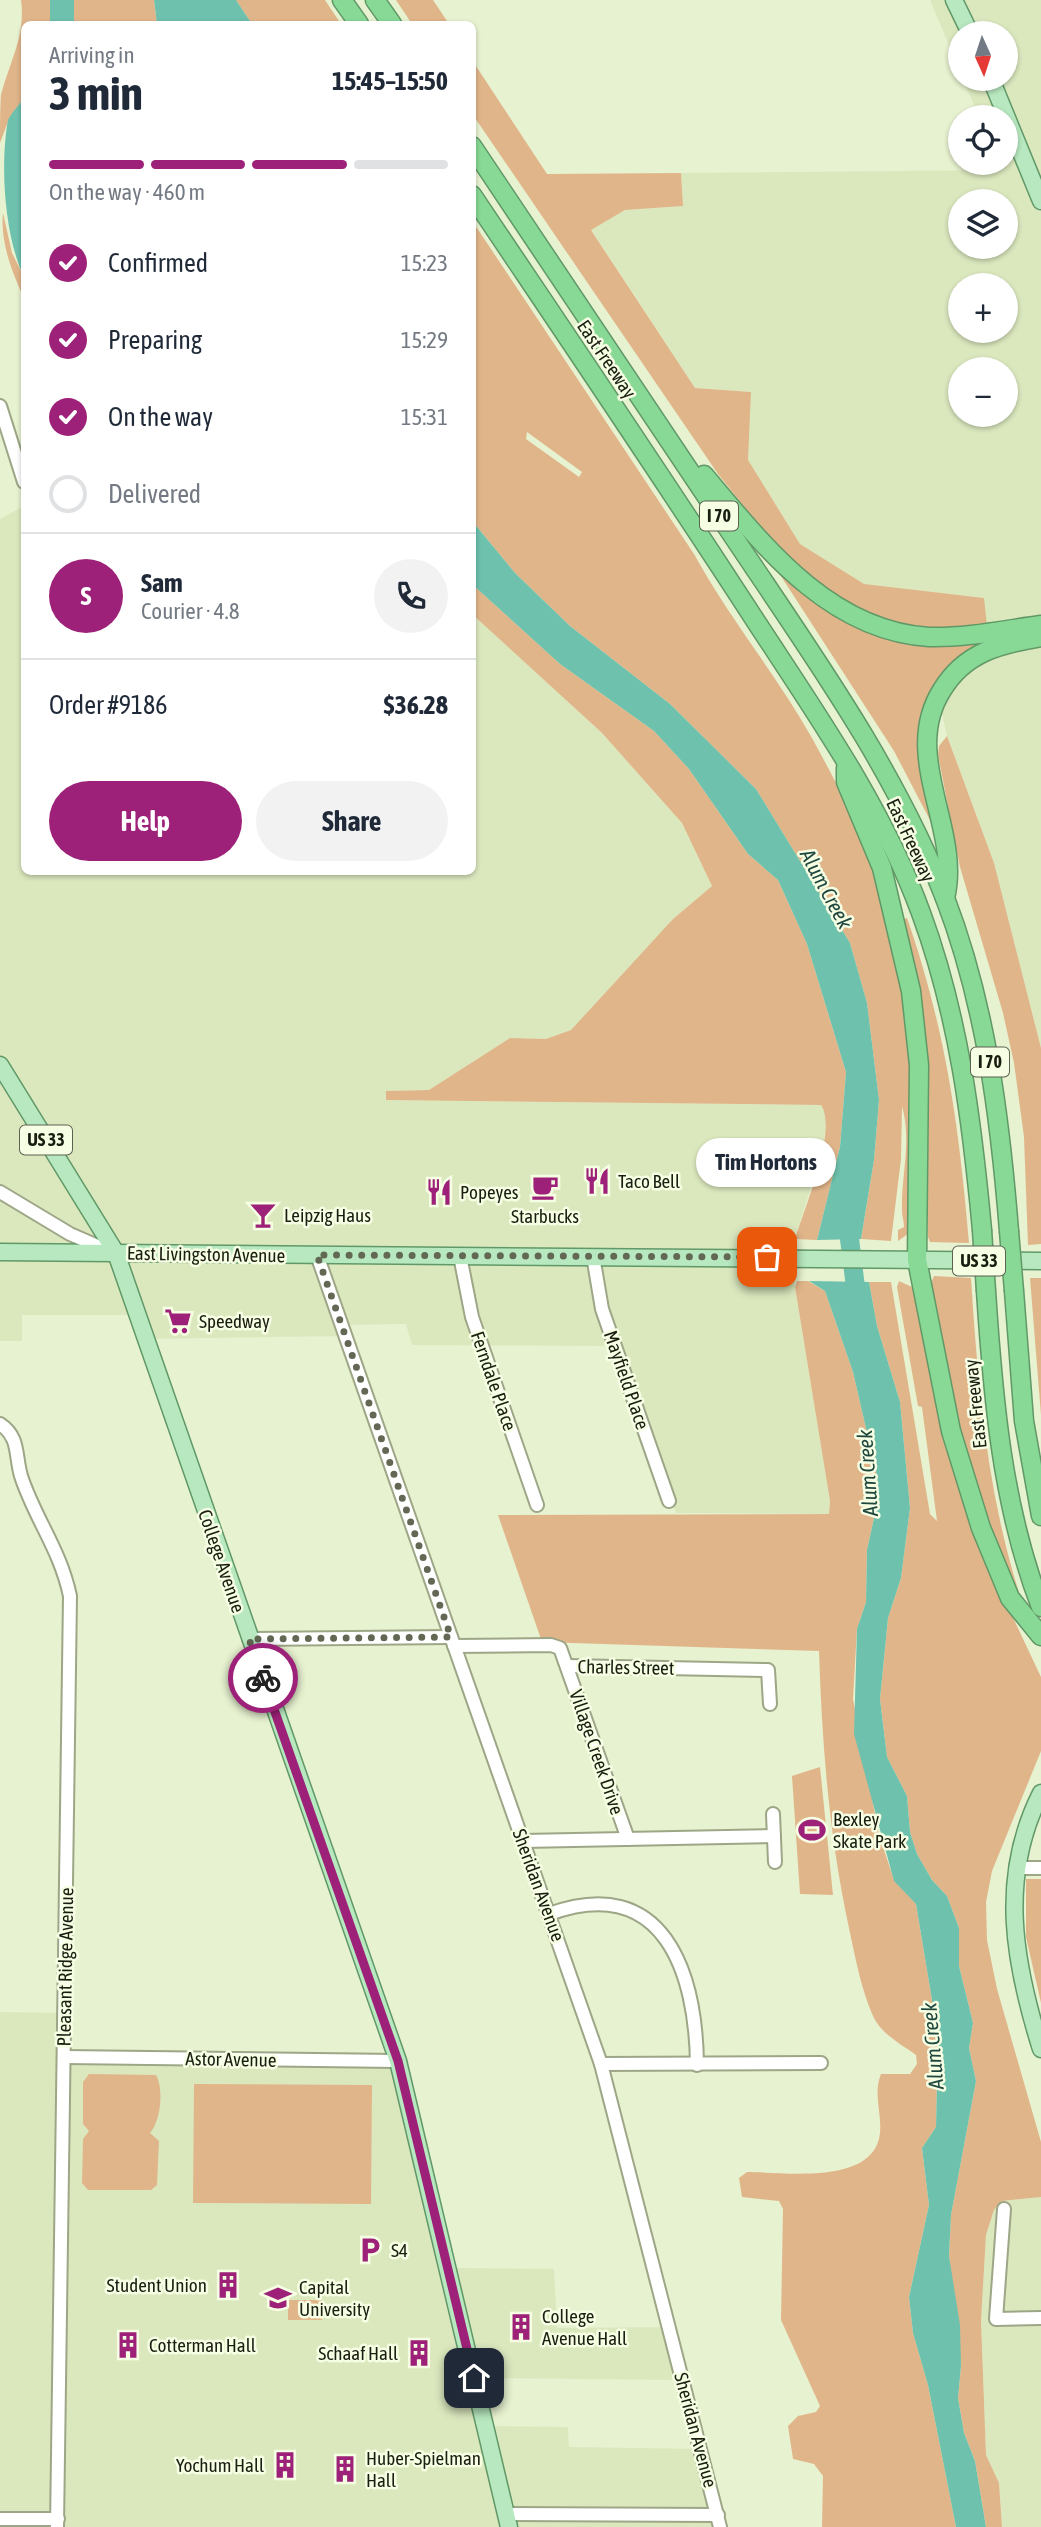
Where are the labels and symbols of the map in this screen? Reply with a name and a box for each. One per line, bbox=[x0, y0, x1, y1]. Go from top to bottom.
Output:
north arrow bbox=[948, 21, 1018, 91]
street label: East Freeway bbox=[573, 316, 641, 402]
road number: I 70 bbox=[700, 502, 738, 530]
street label: East Freeway bbox=[882, 795, 940, 885]
water label: Alum Creek bbox=[795, 844, 858, 933]
road number: I 70 bbox=[971, 1048, 1009, 1077]
road number: US 33 bbox=[20, 1126, 72, 1154]
callout: Tim Hortons bbox=[697, 1138, 837, 1187]
restaurant icon: Taco Bell bbox=[582, 1166, 612, 1196]
place label: Taco Bell bbox=[618, 1170, 680, 1192]
cafe icon: Starbucks bbox=[530, 1172, 560, 1202]
restaurant icon: Popeyes bbox=[424, 1177, 454, 1207]
place label: Popeyes bbox=[460, 1181, 519, 1203]
bar icon: Leipzig Haus bbox=[248, 1200, 278, 1230]
place label: Leipzig Haus bbox=[284, 1204, 371, 1226]
place label: Starbucks bbox=[511, 1205, 579, 1227]
pin bbox=[737, 1227, 797, 1287]
street label: East Livingston Avenue bbox=[127, 1242, 285, 1266]
road number: US 33 bbox=[953, 1246, 1005, 1276]
supermarket icon: Speedway bbox=[163, 1306, 193, 1336]
place label: Speedway bbox=[199, 1310, 270, 1332]
street label: Ferndale Place bbox=[467, 1328, 521, 1434]
street label: Mayfield Place bbox=[600, 1328, 654, 1432]
street label: East Freeway bbox=[959, 1358, 991, 1450]
water label: Alum Creek bbox=[852, 1428, 882, 1518]
street label: College Avenue bbox=[194, 1507, 250, 1615]
courier bbox=[228, 1643, 298, 1713]
street label: Charles Street bbox=[577, 1655, 675, 1679]
street label: Village Creek Drive bbox=[565, 1687, 629, 1817]
place label: Bexley Skate Park bbox=[833, 1808, 907, 1852]
sports icon: Bexley Skate Park bbox=[797, 1815, 827, 1845]
street label: Sheridan Avenue bbox=[508, 1826, 570, 1944]
street label: Pleasant Ridge Avenue bbox=[53, 1887, 77, 2047]
water label: Alum Creek bbox=[916, 2001, 948, 2091]
street label: Astor Avenue bbox=[185, 2047, 277, 2071]
parking icon: S4 bbox=[355, 2235, 385, 2265]
place label: S4 bbox=[391, 2239, 408, 2261]
building icon: Student Union bbox=[213, 2270, 243, 2300]
place label: Student Union bbox=[107, 2274, 207, 2296]
place label: Capital University bbox=[299, 2276, 370, 2320]
school or university icon: Capital University bbox=[263, 2283, 293, 2313]
place label: College Avenue Hall bbox=[542, 2305, 627, 2349]
building icon: College Avenue Hall bbox=[506, 2312, 536, 2342]
building icon: Cotterman Hall bbox=[113, 2330, 143, 2360]
place label: Cotterman Hall bbox=[149, 2334, 256, 2356]
building icon: Schaaf Hall bbox=[404, 2338, 434, 2368]
place label: Schaaf Hall bbox=[318, 2342, 398, 2364]
pin bbox=[444, 2348, 504, 2408]
street label: Sheridan Avenue bbox=[670, 2370, 722, 2490]
place label: Huber-Spielman Hall bbox=[366, 2447, 481, 2491]
building icon: Yochum Hall bbox=[270, 2450, 300, 2480]
place label: Yochum Hall bbox=[176, 2454, 264, 2476]
building icon: Huber-Spielman Hall bbox=[330, 2454, 360, 2484]

